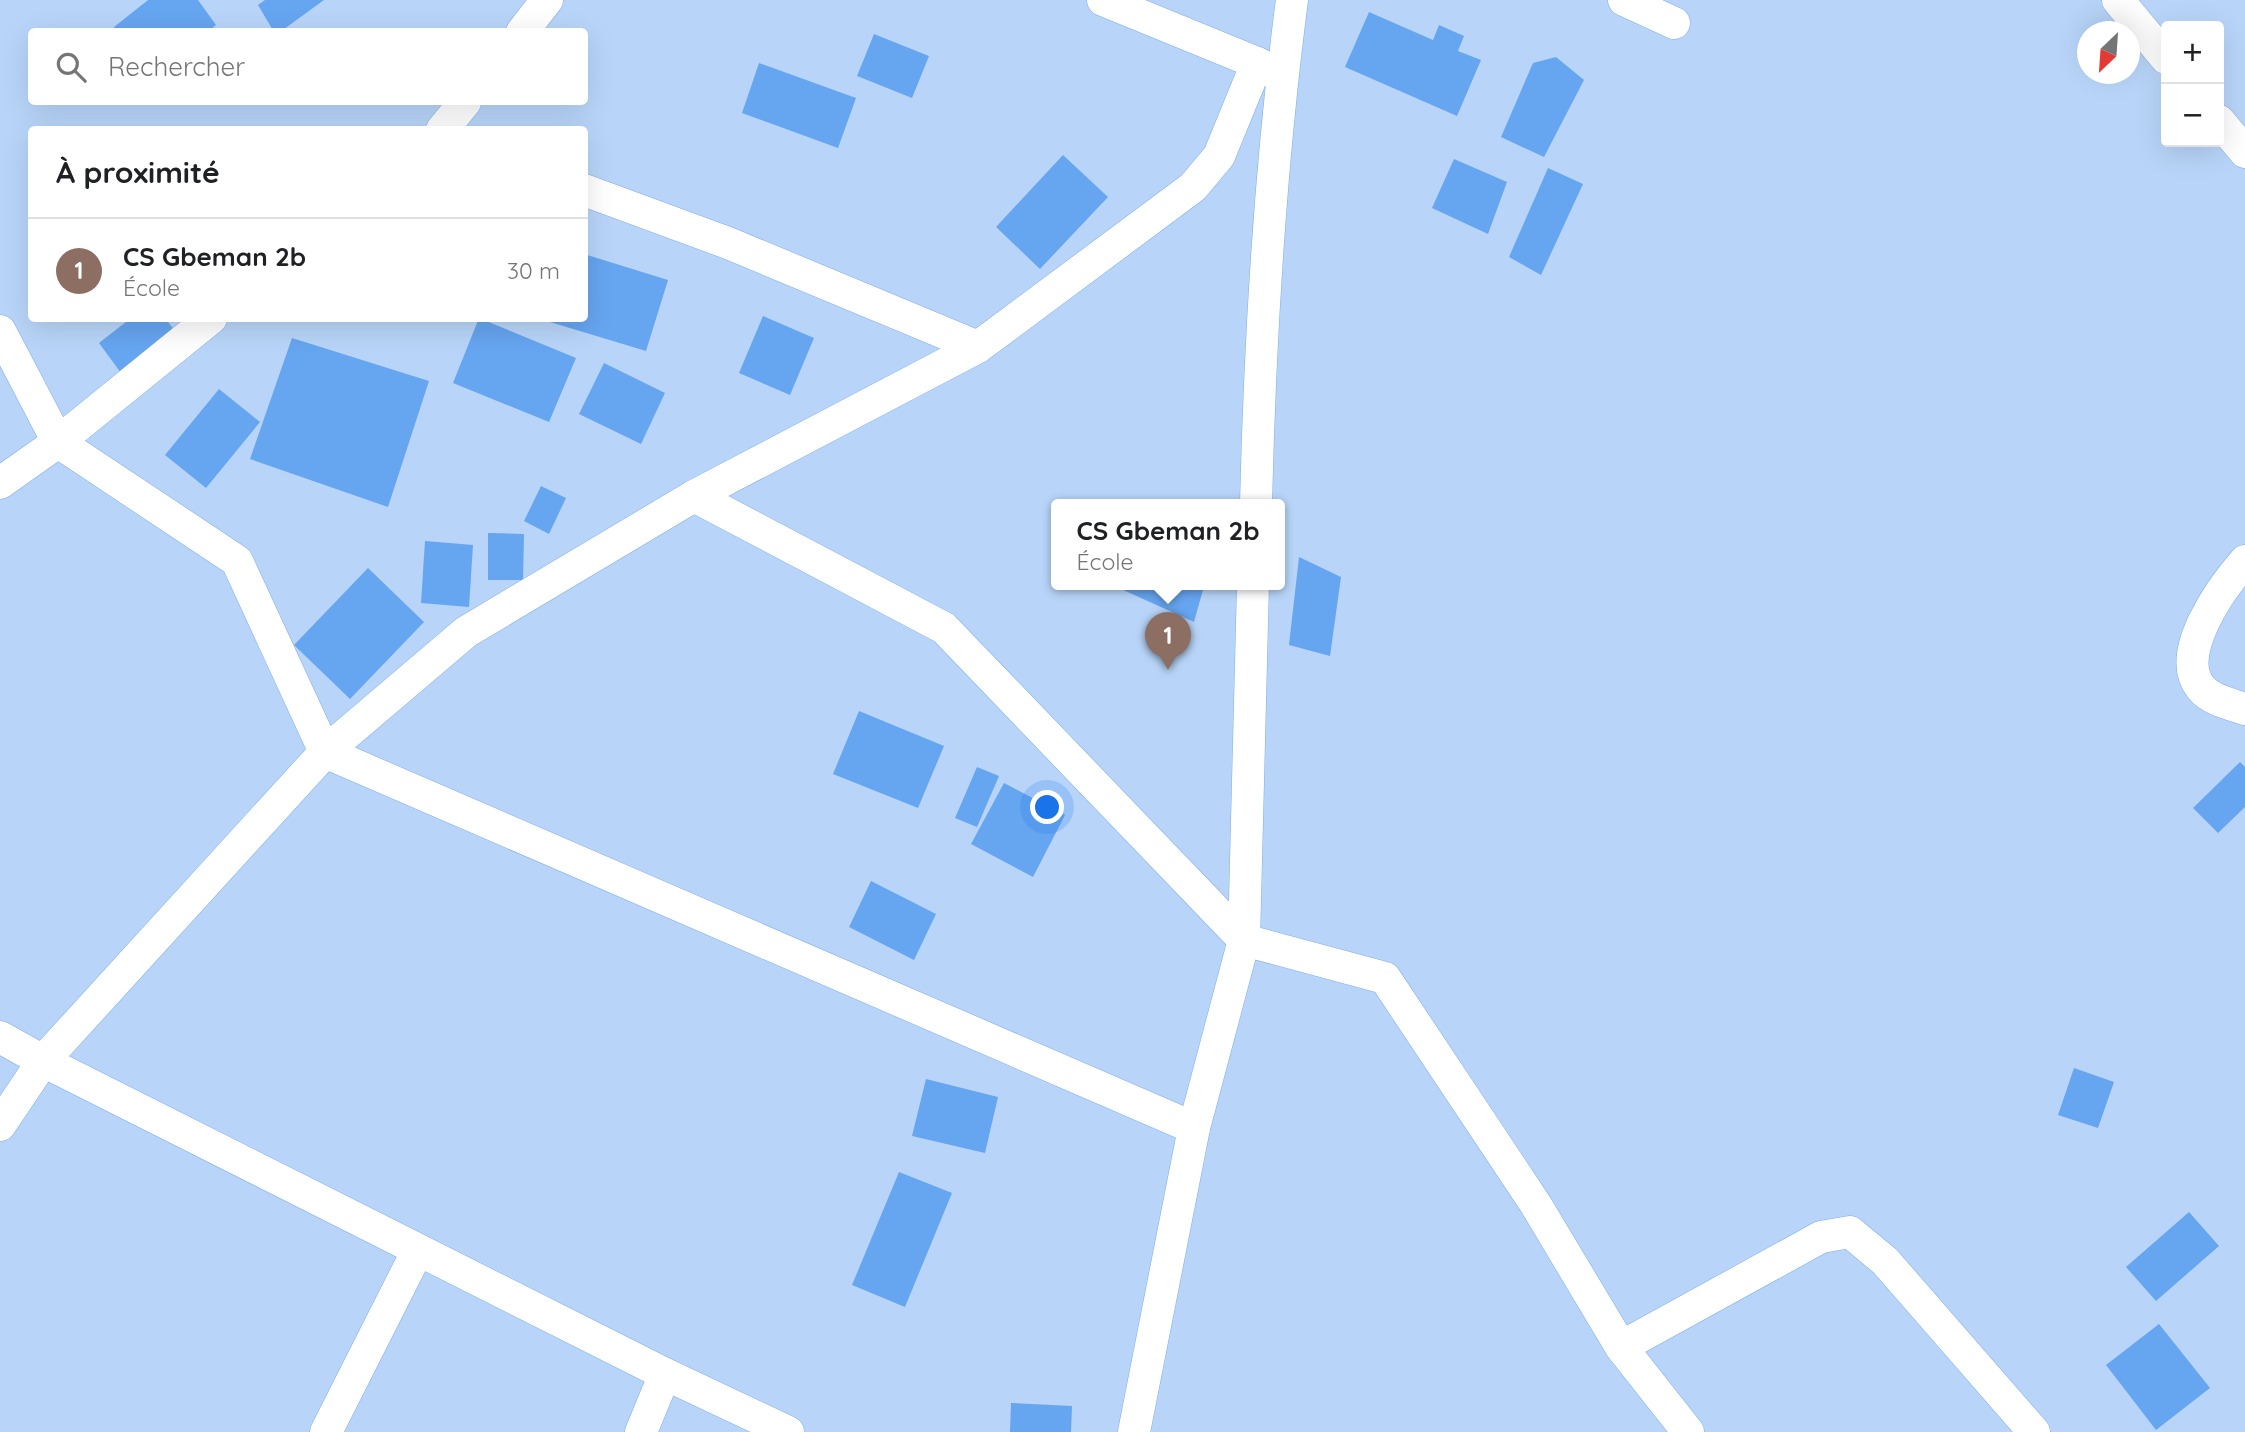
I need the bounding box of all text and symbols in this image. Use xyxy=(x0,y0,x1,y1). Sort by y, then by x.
north arrow xyxy=(2077,21,2140,84)
map controls xyxy=(2161,21,2224,147)
button: + xyxy=(2161,21,2224,84)
search box xyxy=(28,28,588,105)
icon: search xyxy=(52,48,90,86)
text: Rechercher xyxy=(108,50,245,83)
button: − xyxy=(2161,84,2224,147)
text: À proximité xyxy=(56,153,220,191)
text: CS Gbeman 2b xyxy=(123,240,306,273)
text: 1 xyxy=(75,256,83,285)
text: 30 m xyxy=(507,256,560,285)
text: École xyxy=(123,273,180,302)
popup xyxy=(1051,499,1285,590)
text: CS Gbeman 2b xyxy=(1076,514,1260,547)
text: École xyxy=(1076,547,1133,576)
pin: 1 xyxy=(1145,612,1191,670)
your location xyxy=(1030,790,1064,824)

